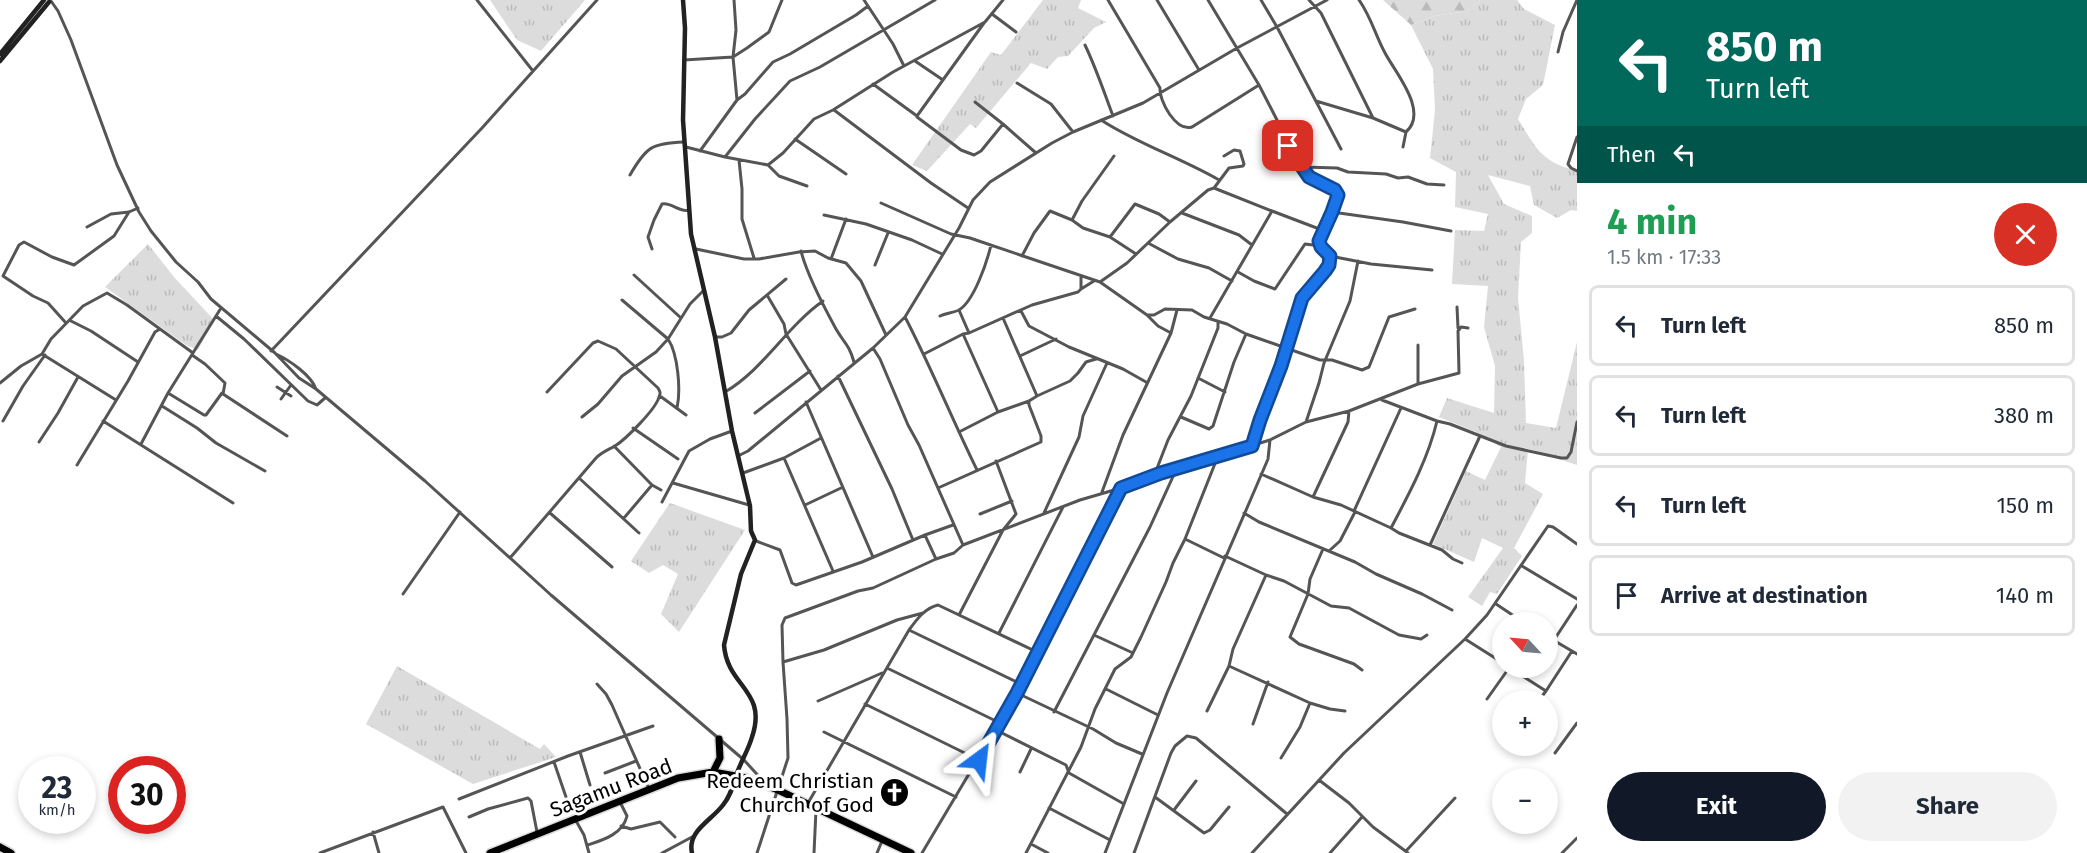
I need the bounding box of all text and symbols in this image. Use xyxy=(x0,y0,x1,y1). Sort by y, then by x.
text: 850 m xyxy=(1706,22,1823,72)
icon: left xyxy=(1607,24,1685,102)
text: Turn left xyxy=(1706,73,1809,105)
pin xyxy=(1262,120,1313,171)
icon: arrive xyxy=(1271,129,1304,162)
icon: left xyxy=(1668,138,1701,171)
text: Then xyxy=(1607,141,1656,168)
text: 4 min xyxy=(1607,200,1697,244)
button: close xyxy=(1994,203,2057,266)
text: 1.5 km · 17:33 xyxy=(1607,245,1721,269)
icon: left xyxy=(1610,309,1643,342)
text: Turn left xyxy=(1661,312,1746,339)
text: 850 m xyxy=(1994,312,2054,339)
icon: left xyxy=(1610,399,1643,432)
text: Turn left xyxy=(1661,402,1746,429)
text: 380 m xyxy=(1994,402,2054,429)
icon: left xyxy=(1610,489,1643,522)
text: Turn left xyxy=(1661,492,1746,519)
text: 150 m xyxy=(1996,492,2054,519)
icon: arrive xyxy=(1610,579,1643,612)
text: Arrive at destination xyxy=(1661,582,1868,609)
text: 140 m xyxy=(1996,582,2054,609)
north arrow xyxy=(1492,612,1558,678)
map controls xyxy=(1492,612,1558,834)
button: + xyxy=(1492,690,1558,756)
position arrow xyxy=(947,728,1011,792)
street label: Sagamu Road xyxy=(546,753,676,823)
speed limit sign: 30 xyxy=(108,756,186,834)
place label: Redeem Christian Church of God xyxy=(706,768,874,818)
button: − xyxy=(1492,768,1558,834)
text: 23 xyxy=(42,770,72,806)
button: Exit xyxy=(1607,772,1826,841)
button: Share xyxy=(1838,772,2057,841)
church icon: Redeem Christian Church of God xyxy=(879,777,911,809)
text: km/h xyxy=(38,801,76,819)

